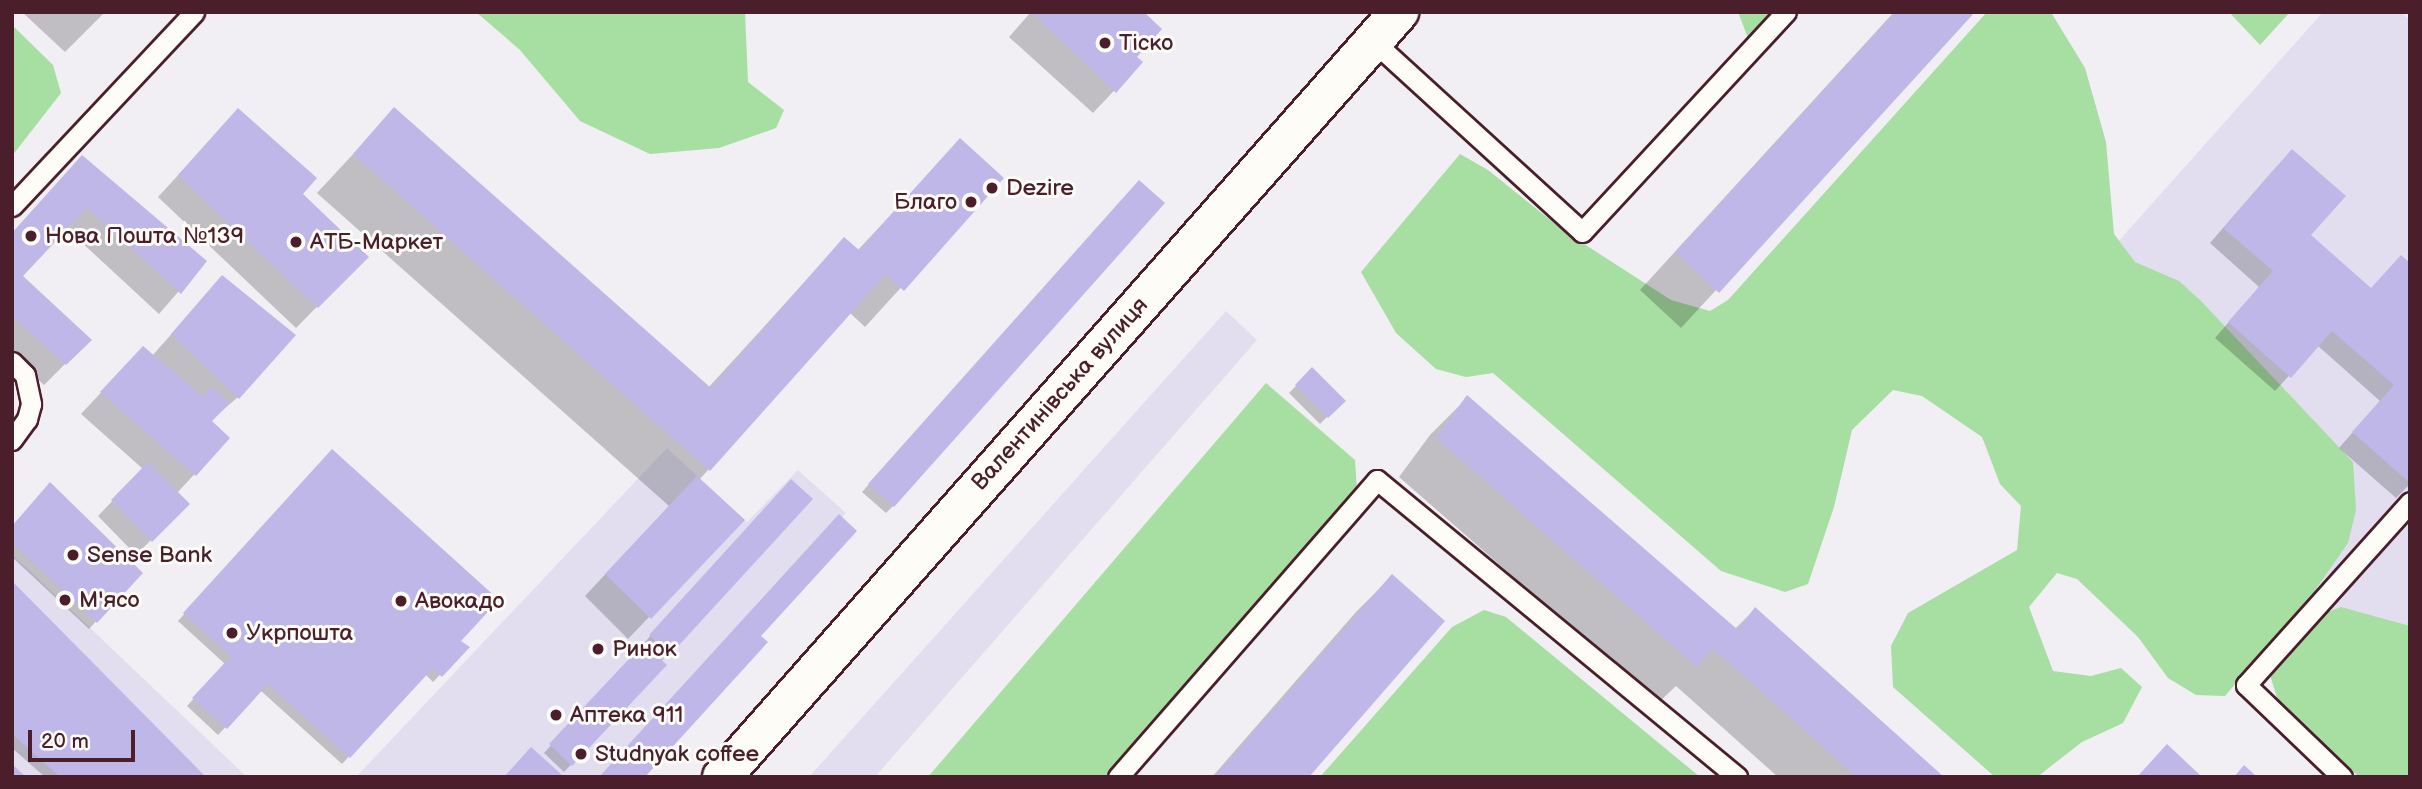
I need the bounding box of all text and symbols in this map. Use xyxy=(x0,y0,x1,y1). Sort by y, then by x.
place label: Тіско xyxy=(1119,29,1173,57)
marker: Тіско xyxy=(1097,35,1113,51)
place label: Dezire xyxy=(1006,174,1074,202)
marker: Dezire xyxy=(984,180,1000,196)
place label: Благо xyxy=(894,188,957,216)
marker: Благо xyxy=(963,194,979,210)
place label: Нова Пошта №139 xyxy=(45,222,244,250)
marker: Нова Пошта №139 xyxy=(23,228,39,244)
place label: АТБ-Маркет xyxy=(310,228,443,256)
marker: АТБ-Маркет xyxy=(288,234,304,250)
street label: Валентинівська вулиця xyxy=(966,292,1154,496)
place label: Sense Bank xyxy=(87,541,212,569)
marker: Sense Bank xyxy=(65,547,81,563)
place label: М'ясо xyxy=(79,586,139,614)
place label: Авокадо xyxy=(415,587,504,615)
marker: М'ясо xyxy=(57,592,73,608)
marker: Авокадо xyxy=(393,593,409,609)
place label: Укрпошта xyxy=(246,619,353,647)
marker: Укрпошта xyxy=(224,625,240,641)
place label: Ринок xyxy=(612,635,677,663)
marker: Ринок xyxy=(590,641,606,657)
place label: Аптека 911 xyxy=(570,701,684,729)
marker: Аптека 911 xyxy=(548,707,564,723)
scale bar xyxy=(32,716,138,760)
text: 20 m xyxy=(41,729,89,754)
place label: Studnyak coffee xyxy=(595,740,759,768)
marker: Studnyak coffee xyxy=(573,746,589,762)

